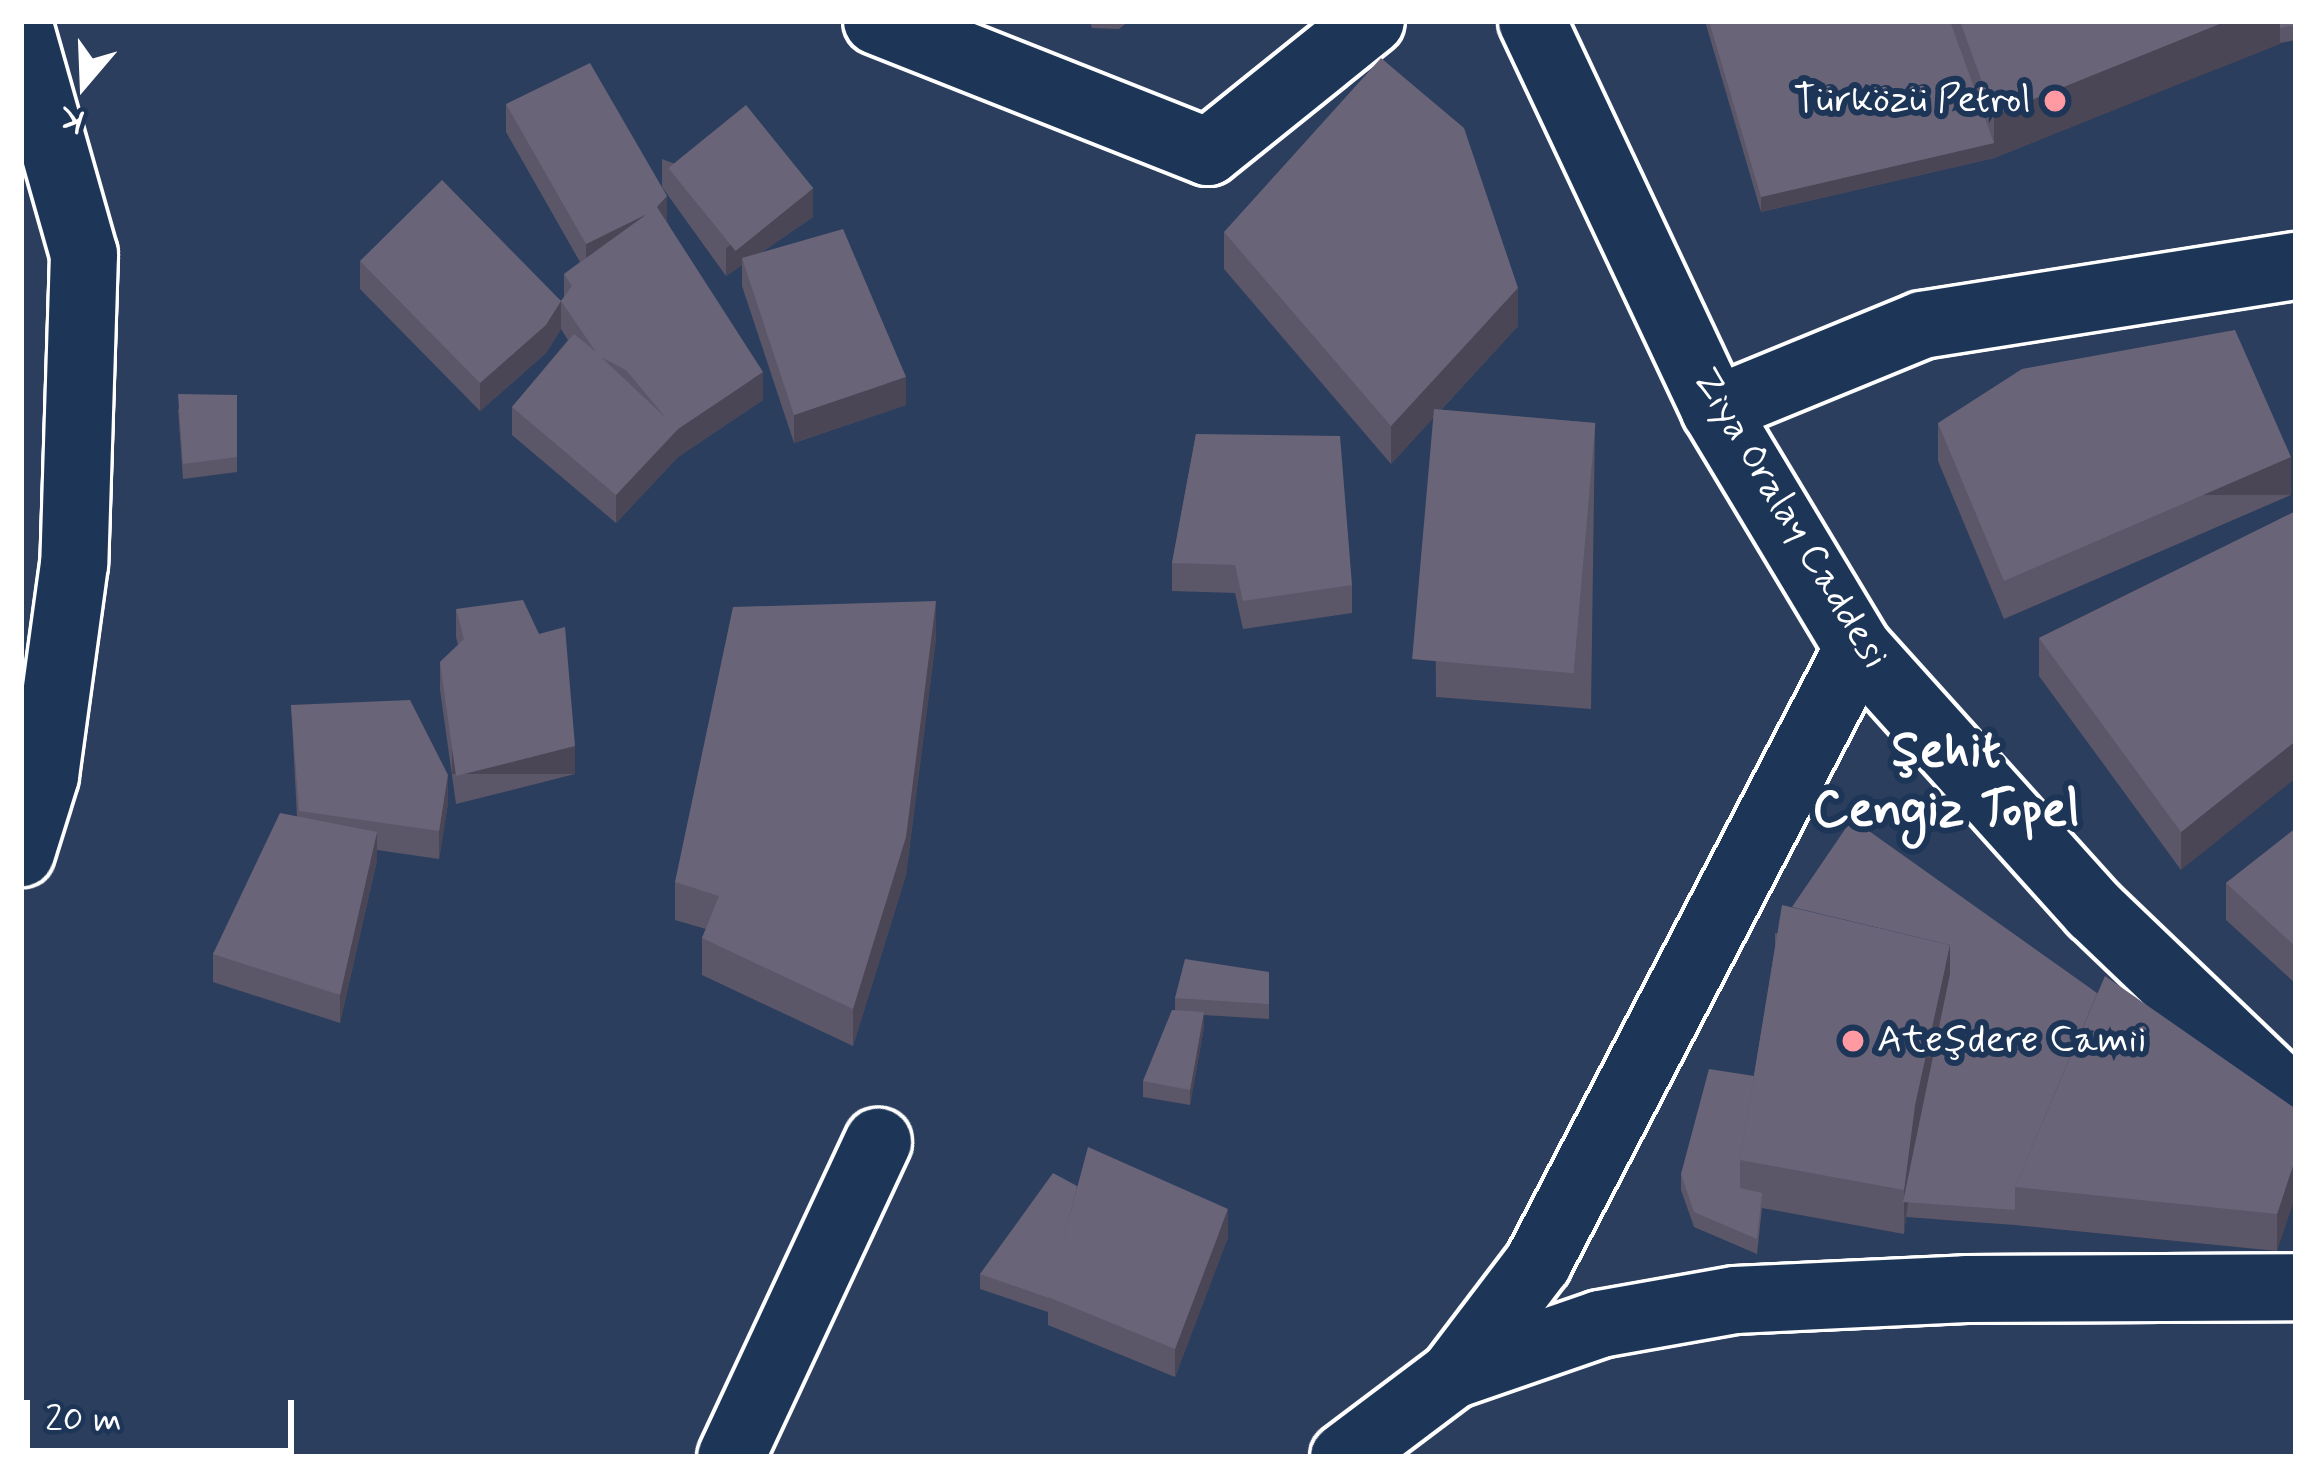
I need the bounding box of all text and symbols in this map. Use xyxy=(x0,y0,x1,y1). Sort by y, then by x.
north arrow xyxy=(24,24,144,144)
place label: Türközü Petrol xyxy=(1793,78,2031,124)
marker: Türközü Petrol xyxy=(2042,88,2068,114)
text: K xyxy=(54,93,90,143)
street label: Ziya Oralay Caddesi xyxy=(1681,360,1897,678)
district label: Şehit Cengiz Topel xyxy=(1812,722,2080,842)
place label: Ateşdere Camii xyxy=(1877,1018,2153,1064)
marker: Ateşdere Camii xyxy=(1840,1028,1866,1054)
scale bar xyxy=(30,1376,300,1450)
text: 20 m xyxy=(45,1397,122,1444)

